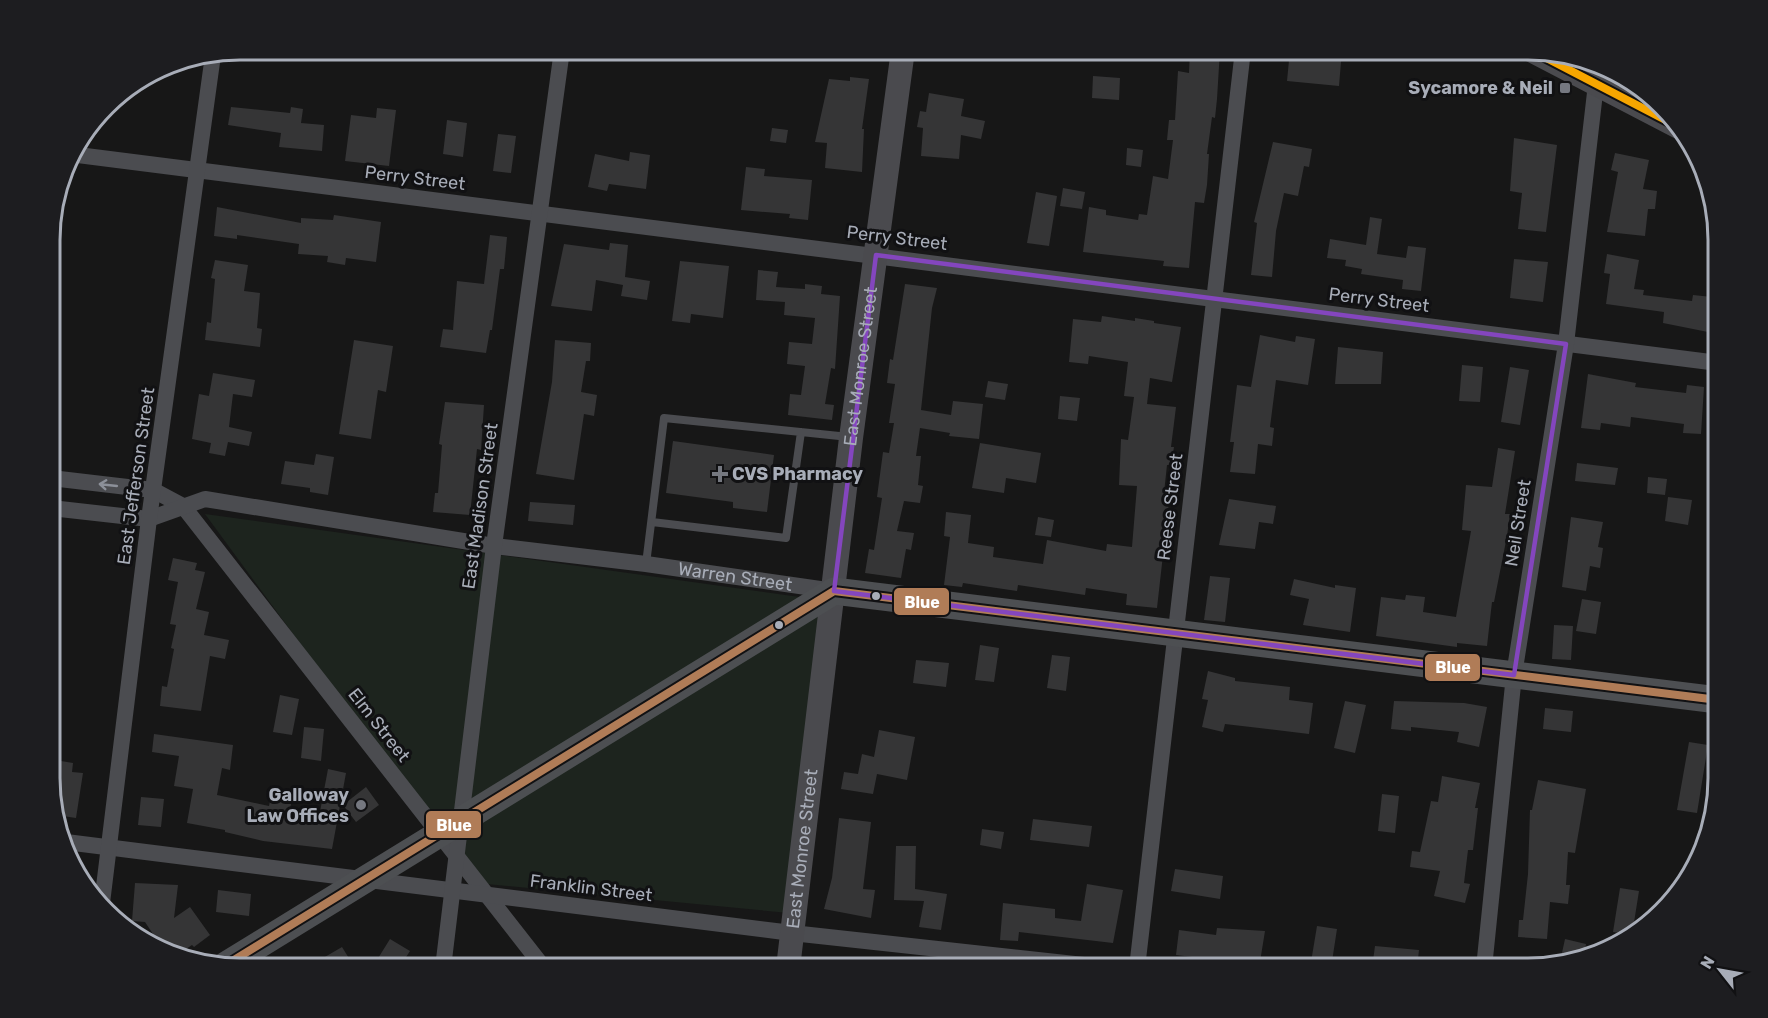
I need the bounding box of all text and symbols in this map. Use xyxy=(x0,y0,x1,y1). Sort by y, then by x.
place label: Sycamore & Neil xyxy=(1408,77,1553,99)
marker: Sycamore & Neil xyxy=(1558,81,1572,95)
street label: Perry Street xyxy=(363,161,467,195)
street label: Perry Street xyxy=(845,221,949,255)
street label: Perry Street xyxy=(1327,283,1431,317)
street label: East Monroe Street xyxy=(839,285,882,447)
street label: East Jefferson Street xyxy=(113,386,159,566)
street label: East Madison Street xyxy=(457,421,503,591)
street label: Reese Street xyxy=(1153,452,1187,562)
place label: CVS Pharmacy xyxy=(732,463,863,485)
marker: CVS Pharmacy xyxy=(713,467,727,481)
street label: Neil Street xyxy=(1500,478,1536,568)
one-way arrow xyxy=(99,479,118,490)
street label: Warren Street xyxy=(677,558,794,596)
line badge: Blue xyxy=(893,587,950,616)
unlabelled marker xyxy=(870,590,882,602)
text: Blue xyxy=(904,593,940,612)
unlabelled marker xyxy=(773,619,785,631)
line badge: Blue xyxy=(1424,653,1481,682)
text: Blue xyxy=(1435,658,1471,677)
street label: Elm Street xyxy=(343,684,415,766)
street label: East Monroe Street xyxy=(782,768,823,930)
place label: Galloway Law Offices xyxy=(246,784,349,827)
marker: Galloway Law Offices xyxy=(354,798,368,812)
line badge: Blue xyxy=(425,810,482,839)
text: Blue xyxy=(436,816,472,835)
street label: Franklin Street xyxy=(529,870,653,906)
north arrow xyxy=(1690,940,1750,1000)
text: N xyxy=(1696,953,1719,972)

